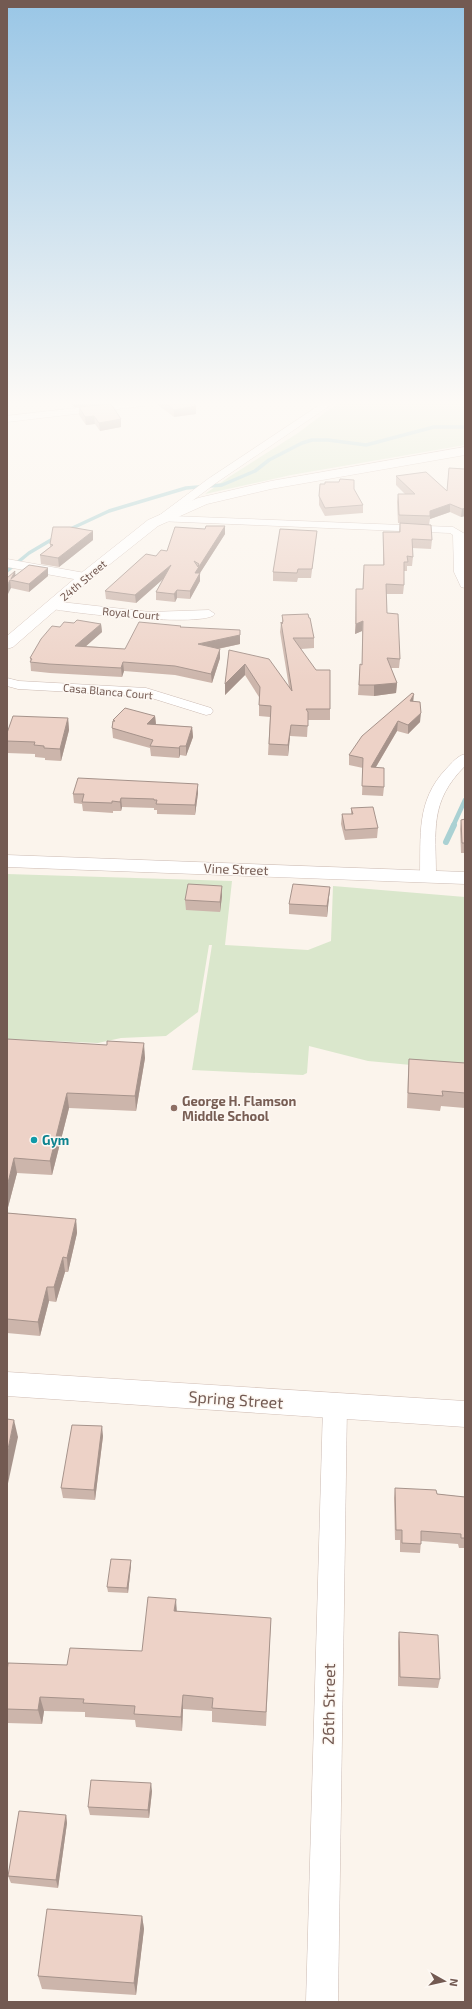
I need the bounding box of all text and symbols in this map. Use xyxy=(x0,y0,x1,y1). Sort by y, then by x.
street label: 24th Street xyxy=(57,557,109,603)
street label: Royal Court xyxy=(102,604,160,622)
street label: Casa Blanca Court xyxy=(63,681,153,701)
street label: Vine Street xyxy=(203,860,269,878)
place label: George H. Flamson Middle School xyxy=(182,1093,296,1124)
marker: George H. Flamson Middle School xyxy=(169,1103,179,1113)
place label: Gym xyxy=(42,1132,69,1148)
marker: Gym xyxy=(29,1135,39,1145)
street label: Spring Street xyxy=(188,1386,284,1412)
street label: 26th Street xyxy=(318,1663,338,1745)
north arrow xyxy=(424,1961,464,2001)
text: N xyxy=(447,1978,461,1987)

